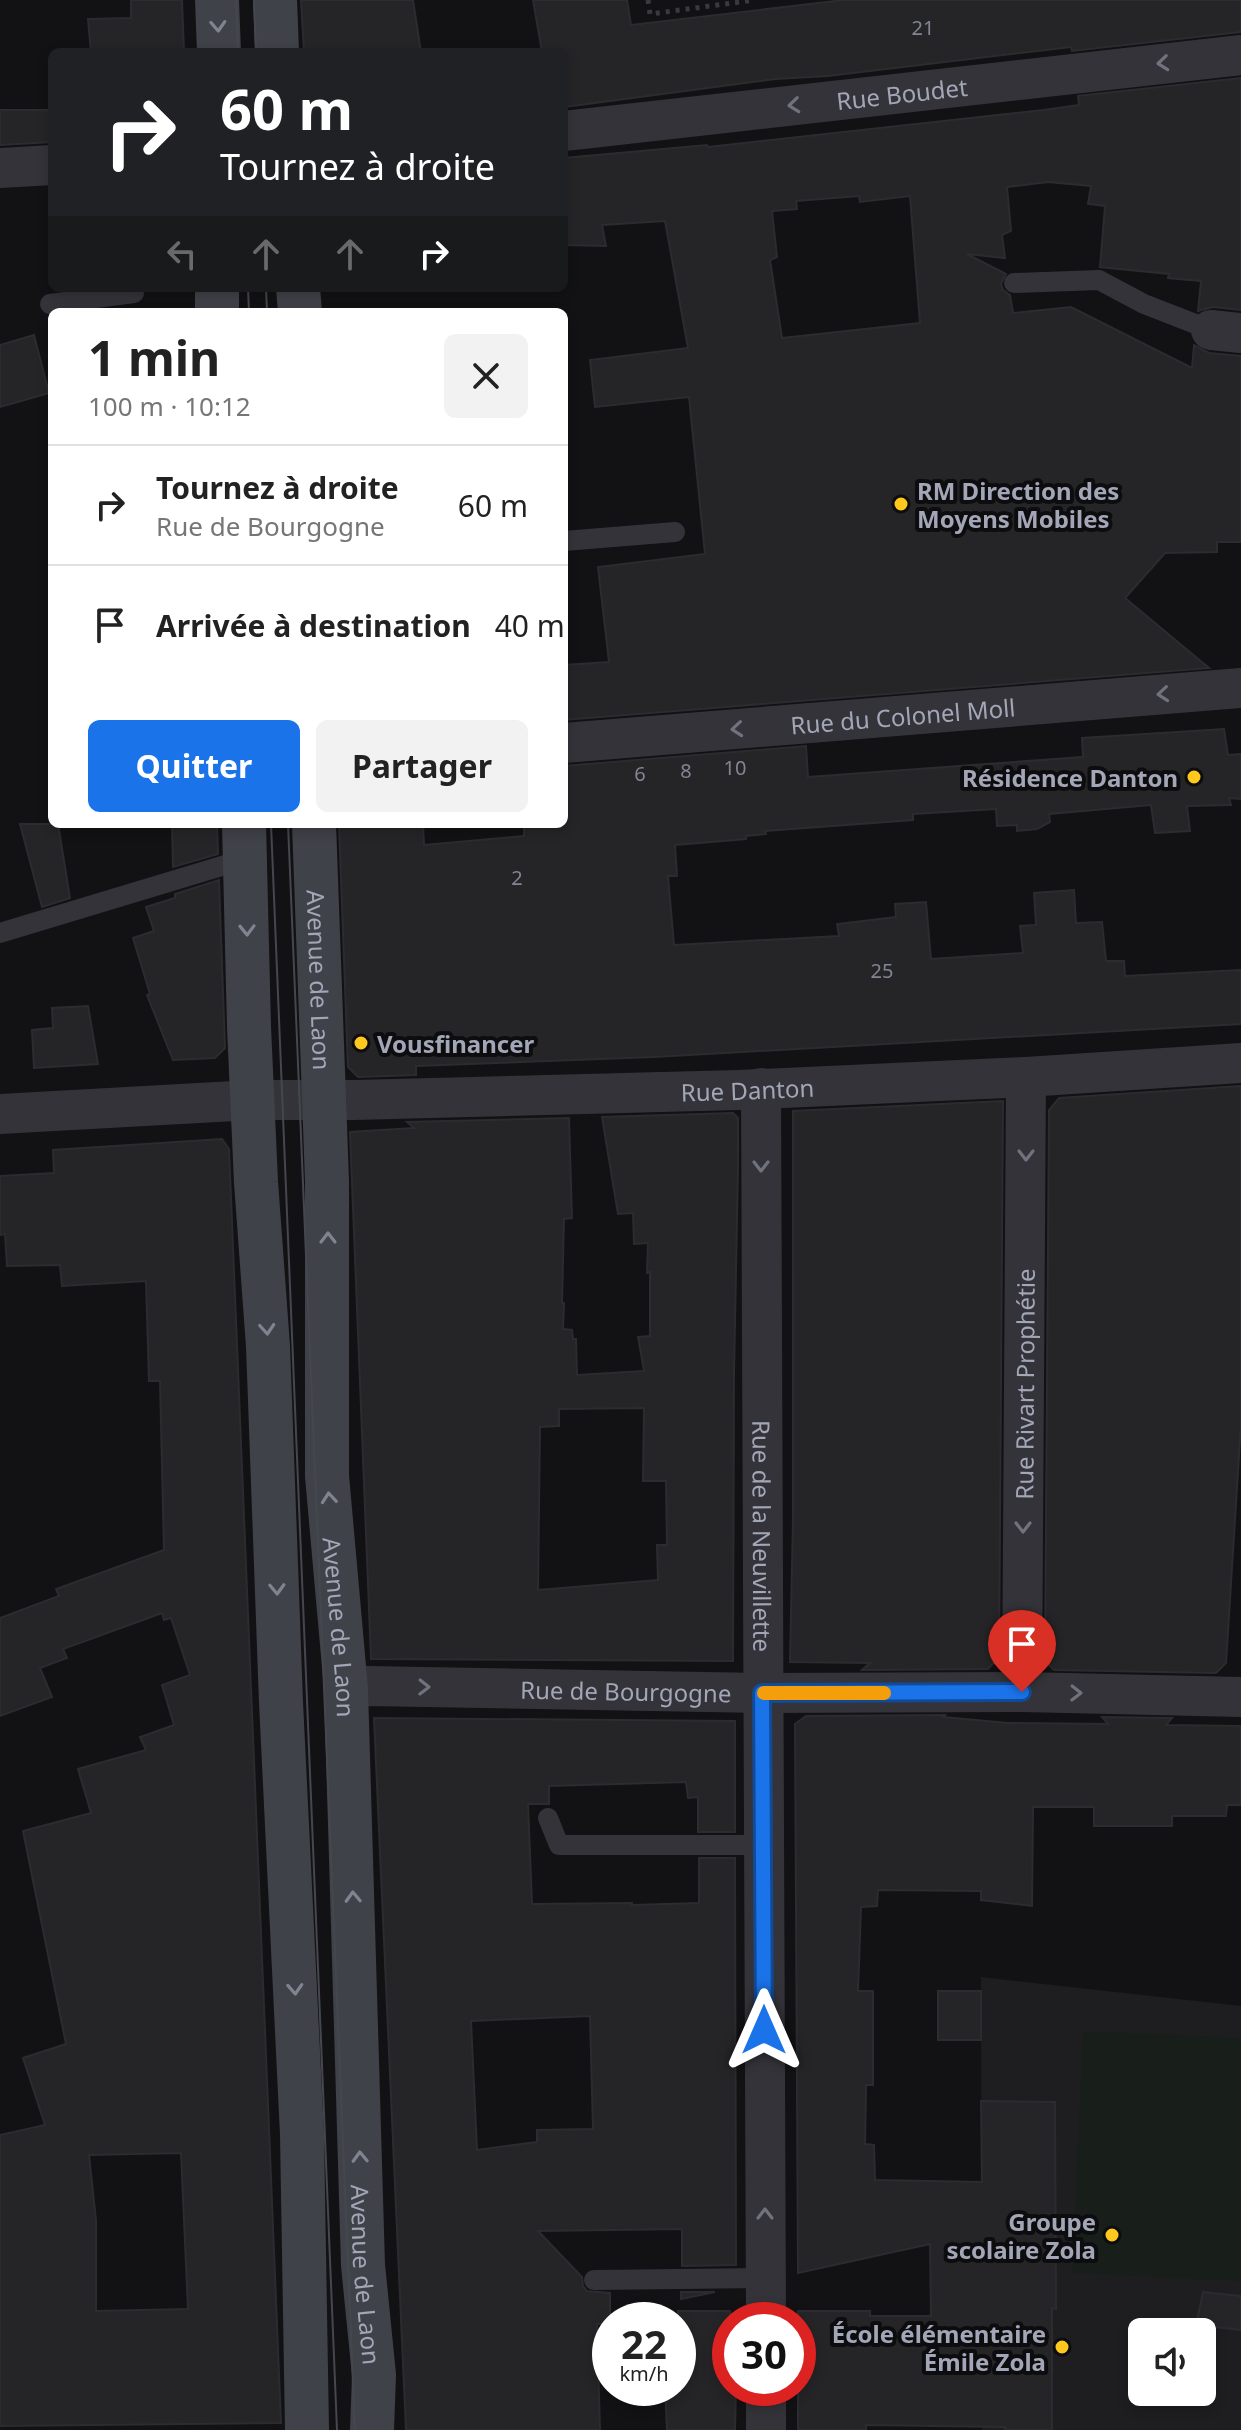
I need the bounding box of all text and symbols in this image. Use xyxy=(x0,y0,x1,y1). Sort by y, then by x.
house number: 21 xyxy=(912,14,934,41)
one-way arrow xyxy=(209,20,226,33)
one-way arrow xyxy=(1157,55,1170,72)
street label: Rue Boudet xyxy=(835,69,969,117)
text: 60 m xyxy=(220,70,353,146)
icon: right xyxy=(88,80,192,184)
one-way arrow xyxy=(787,97,800,114)
text: Tournez à droite xyxy=(220,142,495,191)
icon: left xyxy=(160,232,204,276)
icon: ahead xyxy=(244,232,288,276)
icon: ahead xyxy=(328,232,372,276)
icon: right xyxy=(412,232,456,276)
text: 1 min xyxy=(88,325,220,390)
button: close xyxy=(444,334,528,418)
text: 100 m · 10:12 xyxy=(88,388,251,424)
text: Tournez à droite xyxy=(156,467,399,508)
place label: RM Direction des Moyens Mobiles xyxy=(917,474,1119,535)
icon: right xyxy=(88,483,132,527)
text: 60 m xyxy=(458,485,528,526)
marker: RM Direction des Moyens Mobiles xyxy=(892,495,910,513)
text: Rue de Bourgogne xyxy=(156,508,385,544)
icon: arrive xyxy=(88,603,132,647)
text: Arrivée à destination xyxy=(156,605,471,646)
text: 40 m xyxy=(495,605,565,646)
one-way arrow xyxy=(1156,685,1169,702)
street label: Rue du Colonel Moll xyxy=(789,690,1017,741)
button: Quitter xyxy=(88,720,300,812)
button: Partager xyxy=(316,720,528,812)
one-way arrow xyxy=(730,720,743,737)
house number: 10 xyxy=(724,754,746,781)
house number: 8 xyxy=(680,757,692,784)
house number: 6 xyxy=(634,760,646,787)
place label: Résidence Danton xyxy=(962,761,1178,794)
marker: Résidence Danton xyxy=(1185,768,1203,786)
house number: 2 xyxy=(511,864,523,891)
street label: Avenue de Laon xyxy=(300,889,339,1071)
one-way arrow xyxy=(238,924,256,937)
house number: 25 xyxy=(871,957,893,984)
place label: Vousfinancer xyxy=(377,1027,534,1060)
marker: Vousfinancer xyxy=(352,1034,370,1052)
street label: Rue Danton xyxy=(680,1070,815,1108)
one-way arrow xyxy=(1017,1149,1035,1162)
one-way arrow xyxy=(752,1160,770,1173)
one-way arrow xyxy=(319,1231,337,1244)
street label: Rue Rivart Prophétie xyxy=(1007,1268,1041,1500)
one-way arrow xyxy=(258,1323,275,1336)
street label: Rue de la Neuvillette xyxy=(746,1420,780,1652)
one-way arrow xyxy=(321,1491,338,1504)
one-way arrow xyxy=(1014,1521,1032,1534)
street label: Avenue de Laon xyxy=(316,1536,363,1718)
one-way arrow xyxy=(269,1583,286,1596)
pin xyxy=(988,1610,1056,1692)
icon: arrive xyxy=(1000,1622,1044,1666)
street label: Rue de Bourgogne xyxy=(520,1672,732,1709)
one-way arrow xyxy=(418,1678,431,1695)
one-way arrow xyxy=(1070,1685,1083,1702)
one-way arrow xyxy=(344,1890,361,1903)
one-way arrow xyxy=(286,1983,303,1996)
position arrow xyxy=(722,1988,806,2072)
one-way arrow xyxy=(352,2150,369,2163)
street label: Avenue de Laon xyxy=(344,2184,389,2366)
place label: Groupe scolaire Zola xyxy=(947,2205,1096,2266)
one-way arrow xyxy=(756,2207,774,2220)
marker: Groupe scolaire Zola xyxy=(1103,2226,1121,2244)
speed limit sign: 30 xyxy=(712,2302,816,2406)
text: 22 xyxy=(621,2316,667,2371)
place label: École élémentaire Émile Zola xyxy=(832,2317,1046,2378)
map controls xyxy=(1128,2318,1216,2406)
button: sound xyxy=(1128,2318,1216,2406)
marker: École élémentaire Émile Zola xyxy=(1053,2338,1071,2356)
text: km/h xyxy=(619,2360,669,2387)

